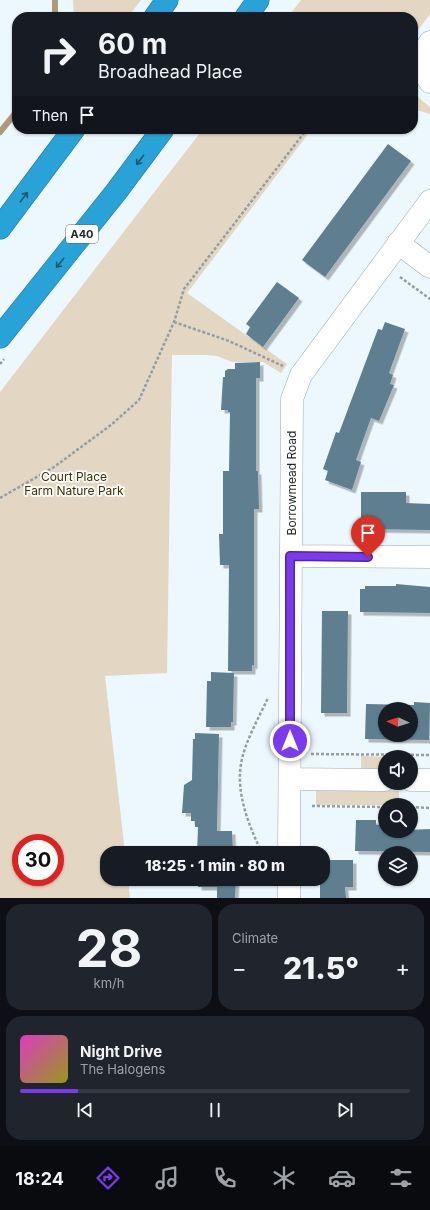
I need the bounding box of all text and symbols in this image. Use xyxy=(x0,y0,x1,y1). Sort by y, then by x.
text: 60 m xyxy=(98,27,167,61)
icon: right xyxy=(32,28,84,80)
text: Broadhead Place xyxy=(98,61,243,82)
icon: arrive xyxy=(76,104,98,126)
text: Then xyxy=(32,106,68,125)
one-way arrow xyxy=(135,155,144,166)
one-way arrow xyxy=(19,191,28,202)
road number: A40 xyxy=(66,225,98,243)
one-way arrow xyxy=(55,257,64,268)
street label: Borrowmead Road xyxy=(284,431,299,535)
park label: Court Place Farm Nature Park xyxy=(24,469,124,498)
pin xyxy=(351,516,385,557)
icon: arrive xyxy=(357,522,379,544)
north arrow xyxy=(378,702,418,742)
map controls xyxy=(378,702,418,886)
position arrow xyxy=(269,720,311,762)
button: sound xyxy=(378,750,418,790)
button: search xyxy=(378,798,418,838)
speed limit sign: 30 xyxy=(12,834,64,886)
button: layers xyxy=(378,846,418,886)
text: 18:25 · 1 min · 80 m xyxy=(145,856,285,875)
text: 28 xyxy=(76,917,142,980)
text: Climate xyxy=(232,930,278,946)
text: 21.5° xyxy=(283,950,359,986)
text: − xyxy=(232,955,247,981)
text: + xyxy=(395,955,410,981)
text: km/h xyxy=(94,975,124,991)
text: Night Drive xyxy=(80,1042,162,1061)
text: The Halogens xyxy=(80,1061,165,1077)
icon: previous xyxy=(74,1099,96,1121)
icon: pause xyxy=(204,1099,226,1121)
icon: next xyxy=(334,1099,356,1121)
icon: directions xyxy=(94,1164,122,1192)
icon: music xyxy=(153,1164,181,1192)
icon: phone xyxy=(211,1164,239,1192)
icon: climate xyxy=(270,1164,298,1192)
icon: car xyxy=(328,1164,356,1192)
icon: filters xyxy=(387,1164,415,1192)
text: 18:24 xyxy=(15,1168,64,1189)

